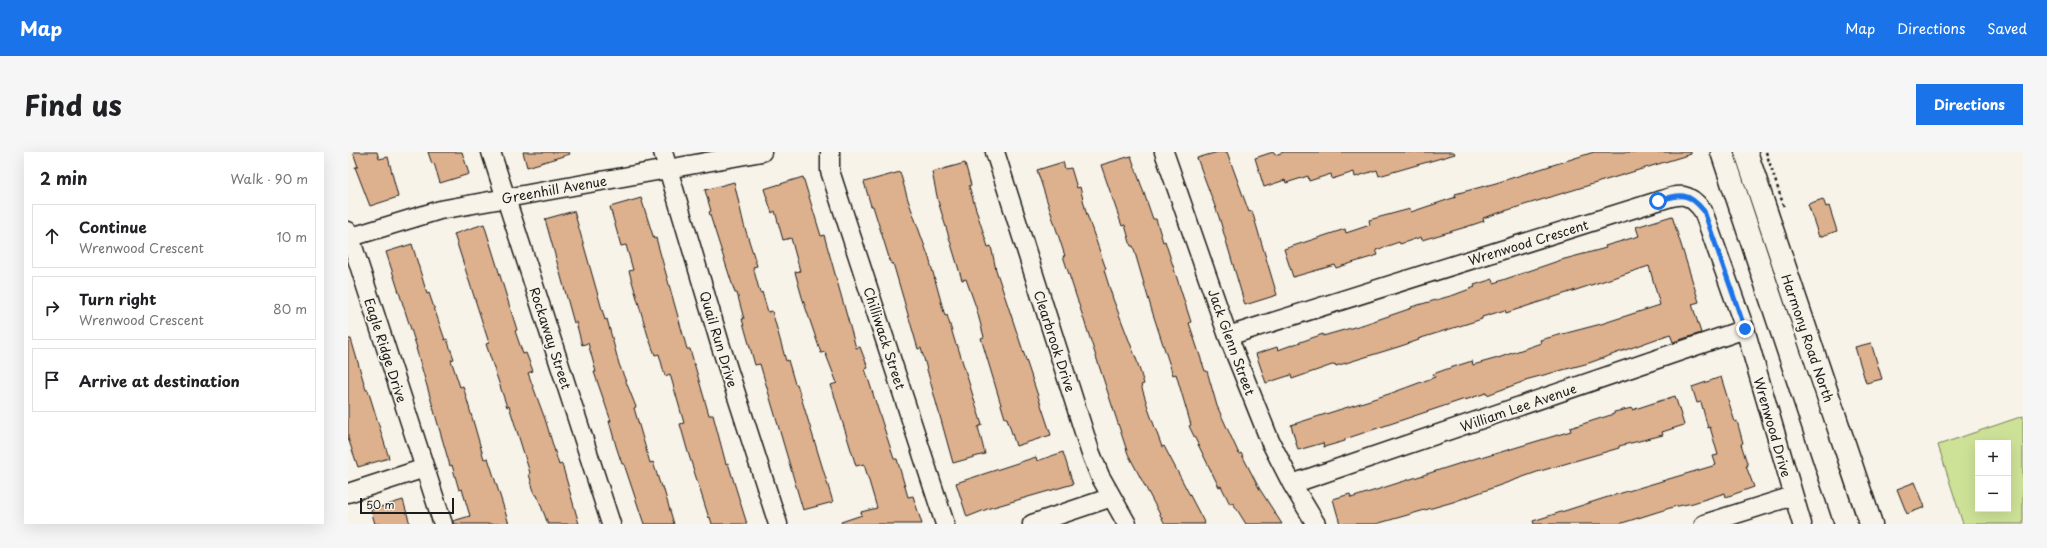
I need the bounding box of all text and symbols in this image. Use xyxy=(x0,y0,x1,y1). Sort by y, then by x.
text: Map xyxy=(20,14,62,42)
text: Map xyxy=(1845,18,1875,39)
text: Directions xyxy=(1897,18,1965,39)
text: Saved xyxy=(1987,18,2027,39)
text: Find us xyxy=(24,83,122,126)
button: Directions xyxy=(1916,84,2023,125)
text: 2 min xyxy=(40,165,87,191)
text: Walk · 90 m xyxy=(231,169,308,188)
street label: Greenhill Avenue xyxy=(500,170,608,208)
route start xyxy=(1649,192,1667,210)
text: Continue xyxy=(79,215,147,238)
street label: Wrenwood Crescent xyxy=(1466,215,1590,269)
icon: ahead xyxy=(41,225,63,247)
text: 10 m xyxy=(277,227,307,246)
text: Wrenwood Crescent xyxy=(79,238,204,257)
street label: Harmony Road North xyxy=(1777,271,1839,405)
street label: Chilliwack Street xyxy=(859,284,911,392)
street label: Rockaway Street xyxy=(526,285,576,391)
street label: Jack Glenn Street xyxy=(1204,286,1260,398)
text: Turn right xyxy=(79,287,156,310)
street label: Clearbrook Drive xyxy=(1030,288,1080,394)
street label: Quail Run Drive xyxy=(695,289,743,390)
street label: Eagle Ridge Drive xyxy=(360,295,412,405)
icon: right xyxy=(41,297,63,319)
text: 80 m xyxy=(273,299,307,318)
text: Wrenwood Crescent xyxy=(79,310,204,329)
route end xyxy=(1736,320,1754,338)
icon: arrive xyxy=(41,369,63,391)
text: Arrive at destination xyxy=(79,369,240,392)
street label: Wrenwood Drive xyxy=(1750,375,1796,479)
street label: William Lee Avenue xyxy=(1457,378,1579,436)
map controls xyxy=(1975,440,2011,512)
button: + xyxy=(1975,440,2011,476)
button: − xyxy=(1975,476,2011,512)
scale bar xyxy=(360,496,454,515)
text: 50 m xyxy=(366,496,395,513)

